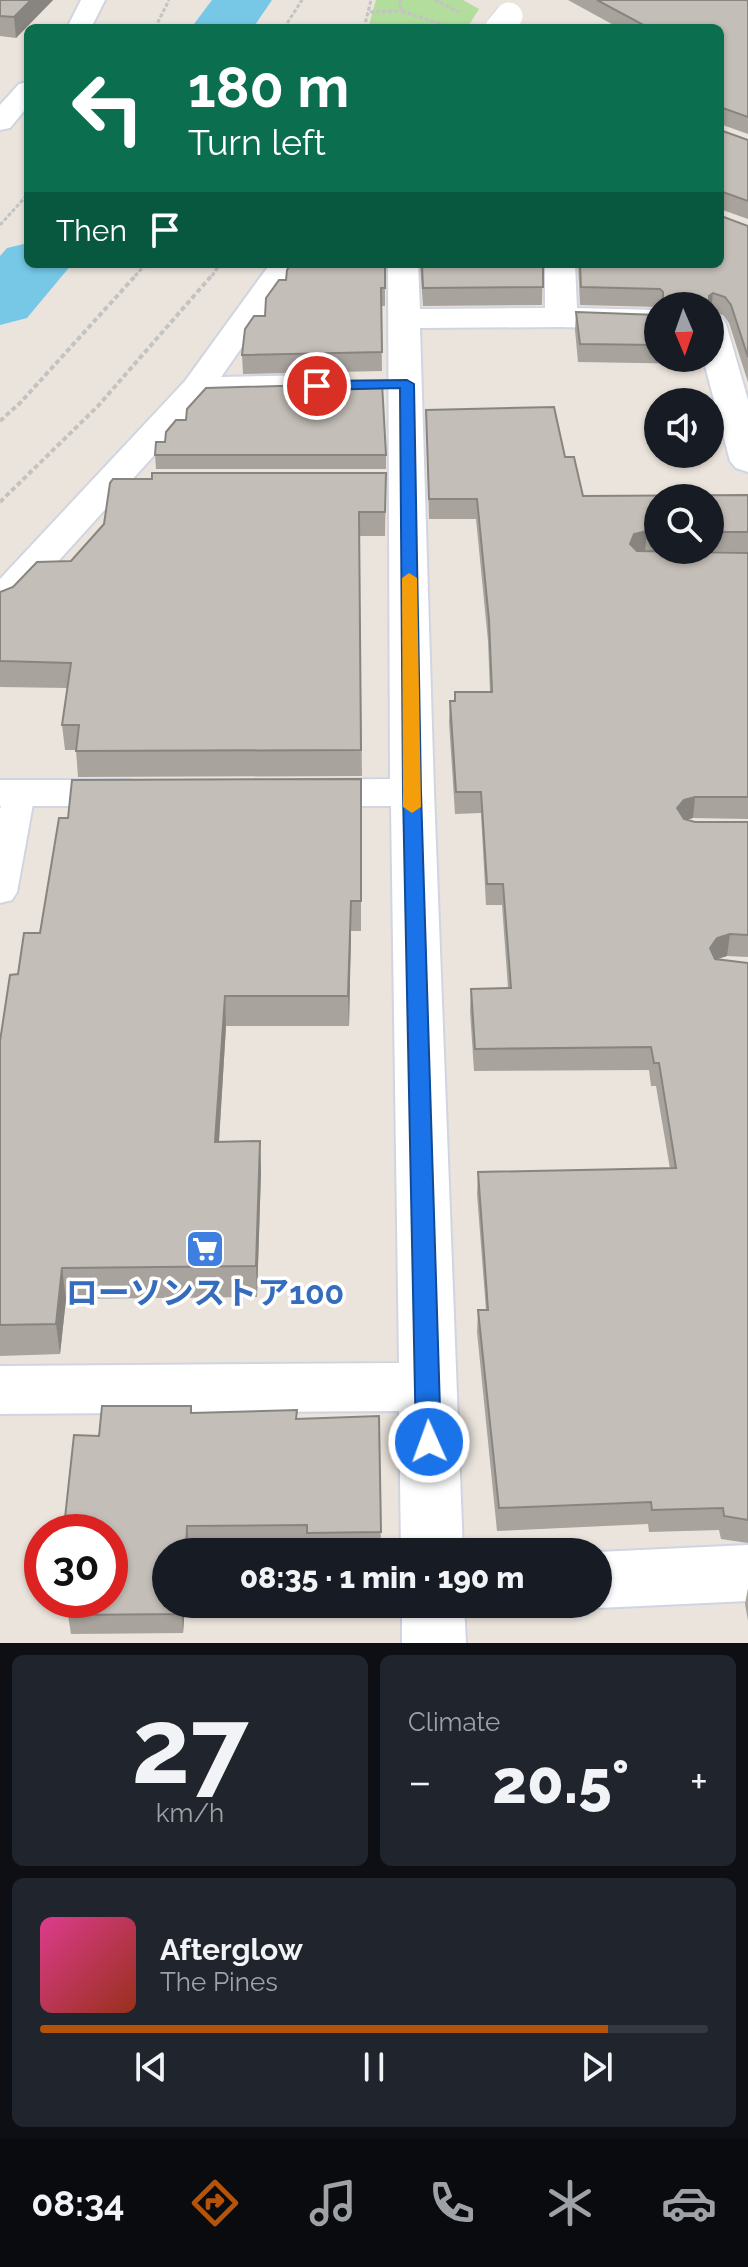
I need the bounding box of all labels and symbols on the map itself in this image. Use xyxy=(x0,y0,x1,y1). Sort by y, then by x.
north arrow xyxy=(644,292,724,372)
pin xyxy=(283,352,351,420)
supermarket icon: ローソンストア100 xyxy=(184,1228,226,1270)
place label: ローソンストア100 xyxy=(66,1274,344,1311)
position arrow xyxy=(387,1400,471,1484)
speed limit sign: 30 xyxy=(24,1514,128,1618)

